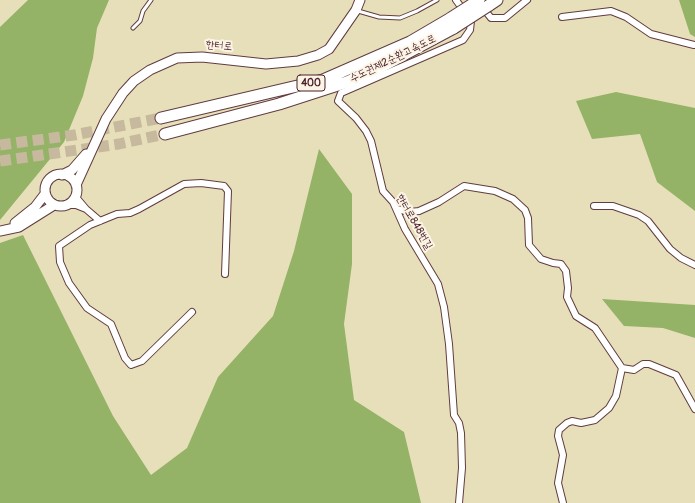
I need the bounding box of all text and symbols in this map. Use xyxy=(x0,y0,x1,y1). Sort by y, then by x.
street label: 수도권제2순환고속도로 xyxy=(348,32,438,86)
street label: 한터로 xyxy=(205,38,233,54)
road number: 400 xyxy=(297,75,325,91)
street label: 한터로848번길 xyxy=(393,192,435,252)

